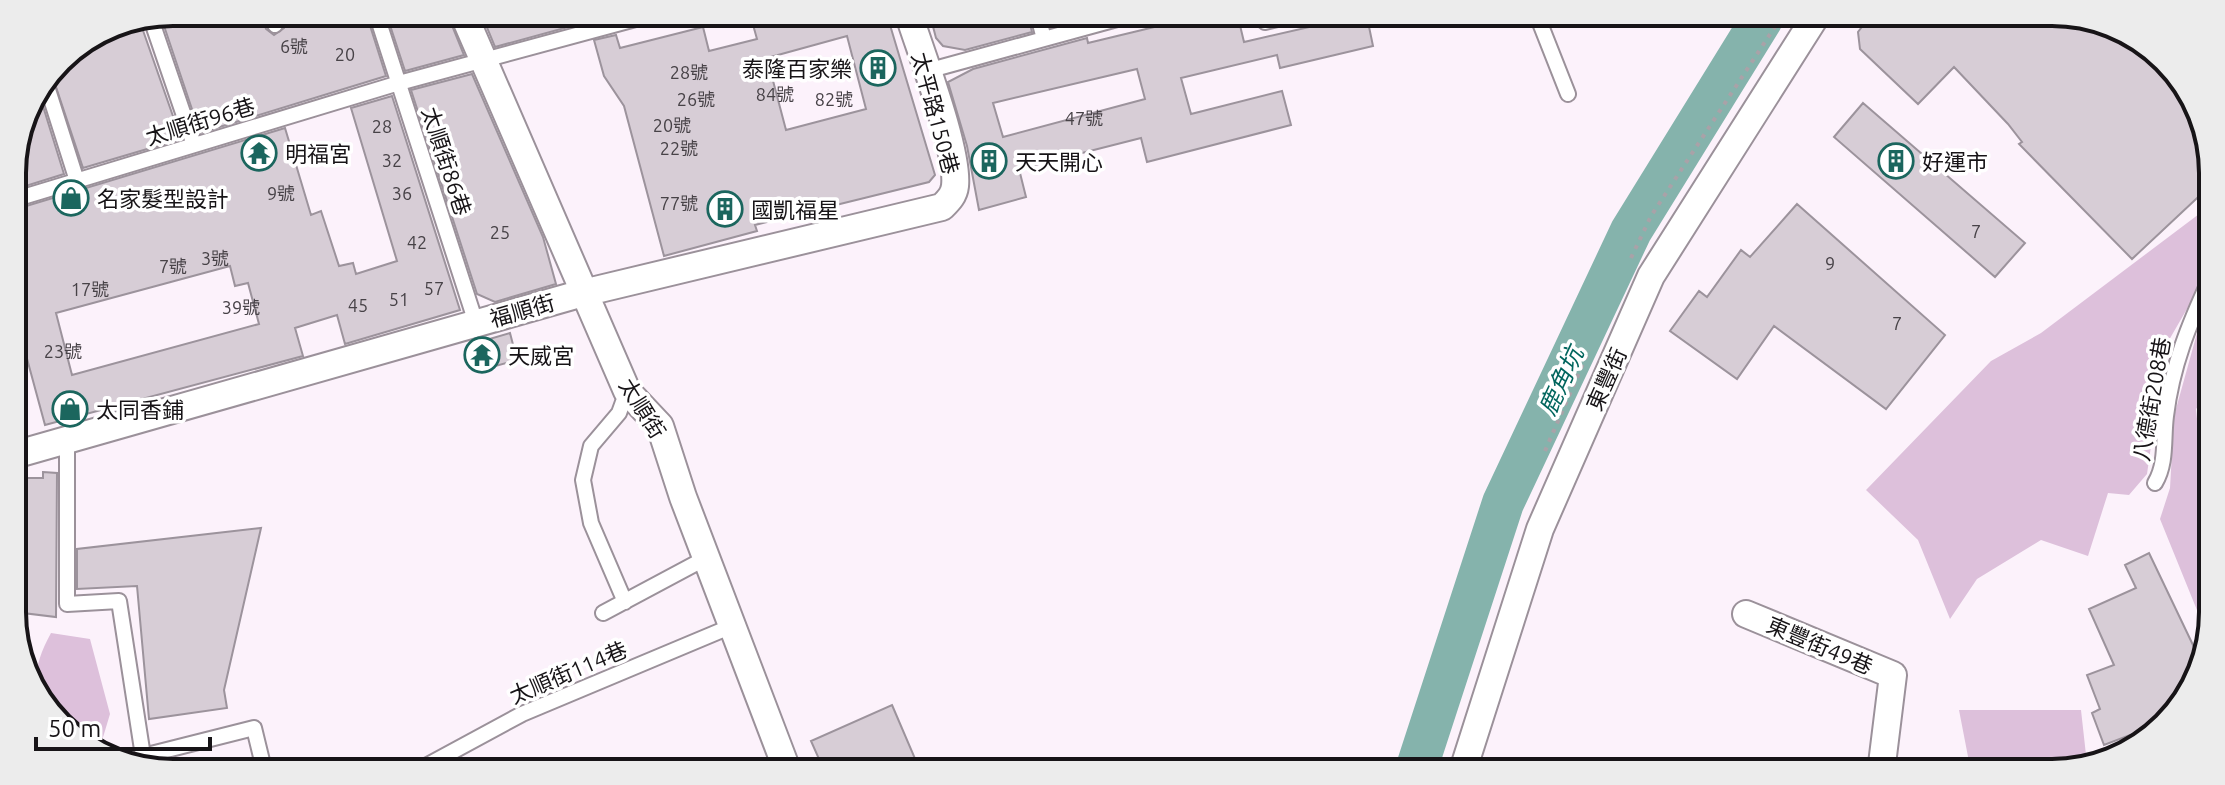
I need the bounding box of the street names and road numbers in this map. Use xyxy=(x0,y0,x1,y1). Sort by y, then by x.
street label: 太平路150巷 xyxy=(908,49,964,177)
street label: 太順街96巷 xyxy=(142,93,258,149)
street label: 太順街86巷 xyxy=(418,103,476,219)
street label: 福順街 xyxy=(487,289,557,331)
street label: 八德街208巷 xyxy=(2128,335,2174,463)
street label: 東豐街 xyxy=(1581,344,1631,414)
street label: 太順街 xyxy=(615,373,671,443)
street label: 東豐街49巷 xyxy=(1763,611,1877,679)
street label: 太順街114巷 xyxy=(505,636,631,708)

